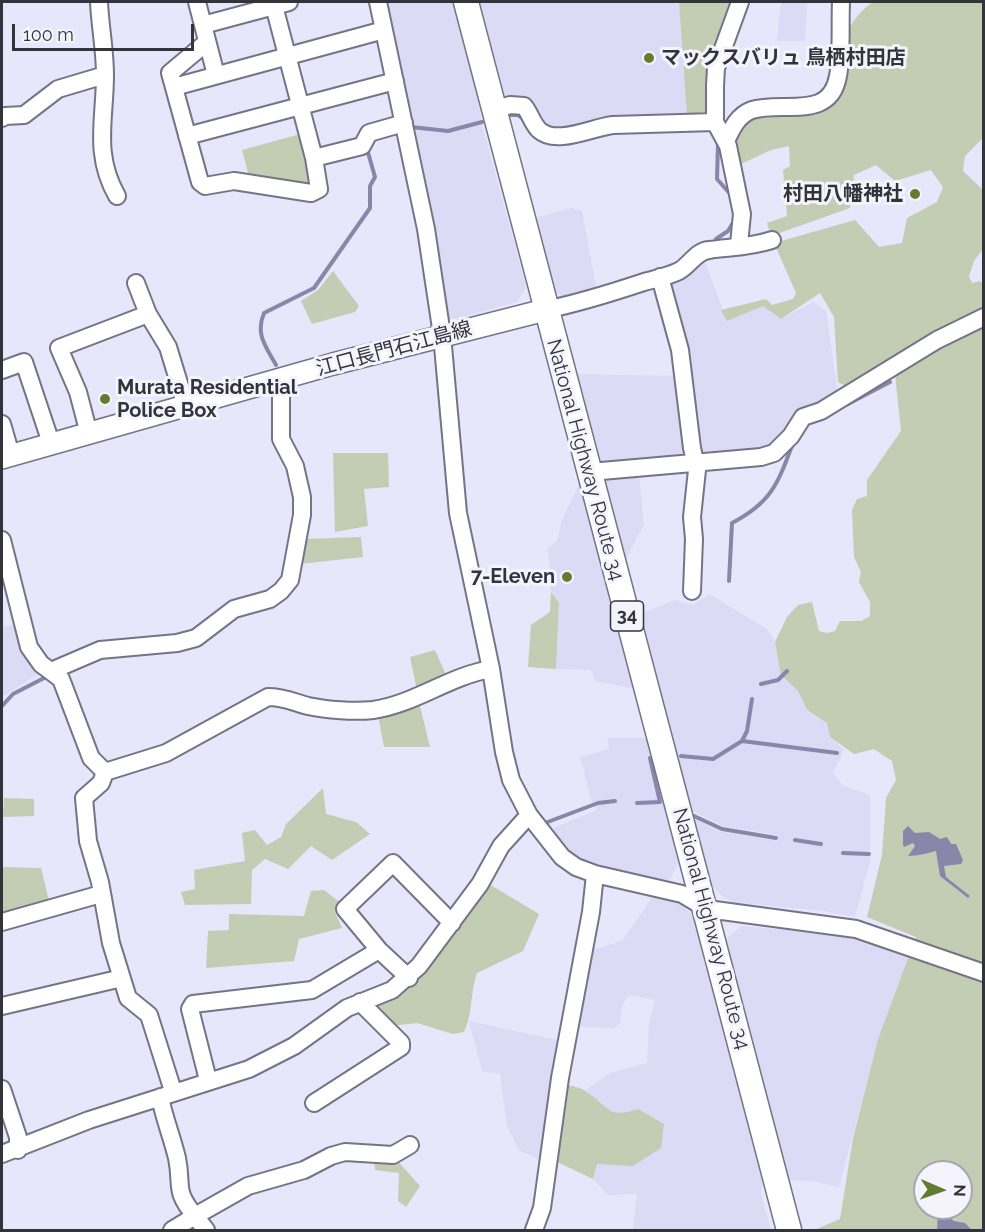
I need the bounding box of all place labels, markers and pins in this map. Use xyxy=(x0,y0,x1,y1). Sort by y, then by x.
place label: マックスバリュ 鳥栖村田店 xyxy=(661,46,906,70)
marker: マックスバリュ 鳥栖村田店 xyxy=(642,51,656,65)
place label: 村田八幡神社 xyxy=(783,182,903,206)
marker: 村田八幡神社 xyxy=(908,187,922,201)
place label: Murata Residential Police Box xyxy=(117,376,297,423)
marker: Murata Residential Police Box xyxy=(98,392,112,406)
place label: 7-Eleven xyxy=(471,565,555,589)
marker: 7-Eleven xyxy=(560,570,574,584)

